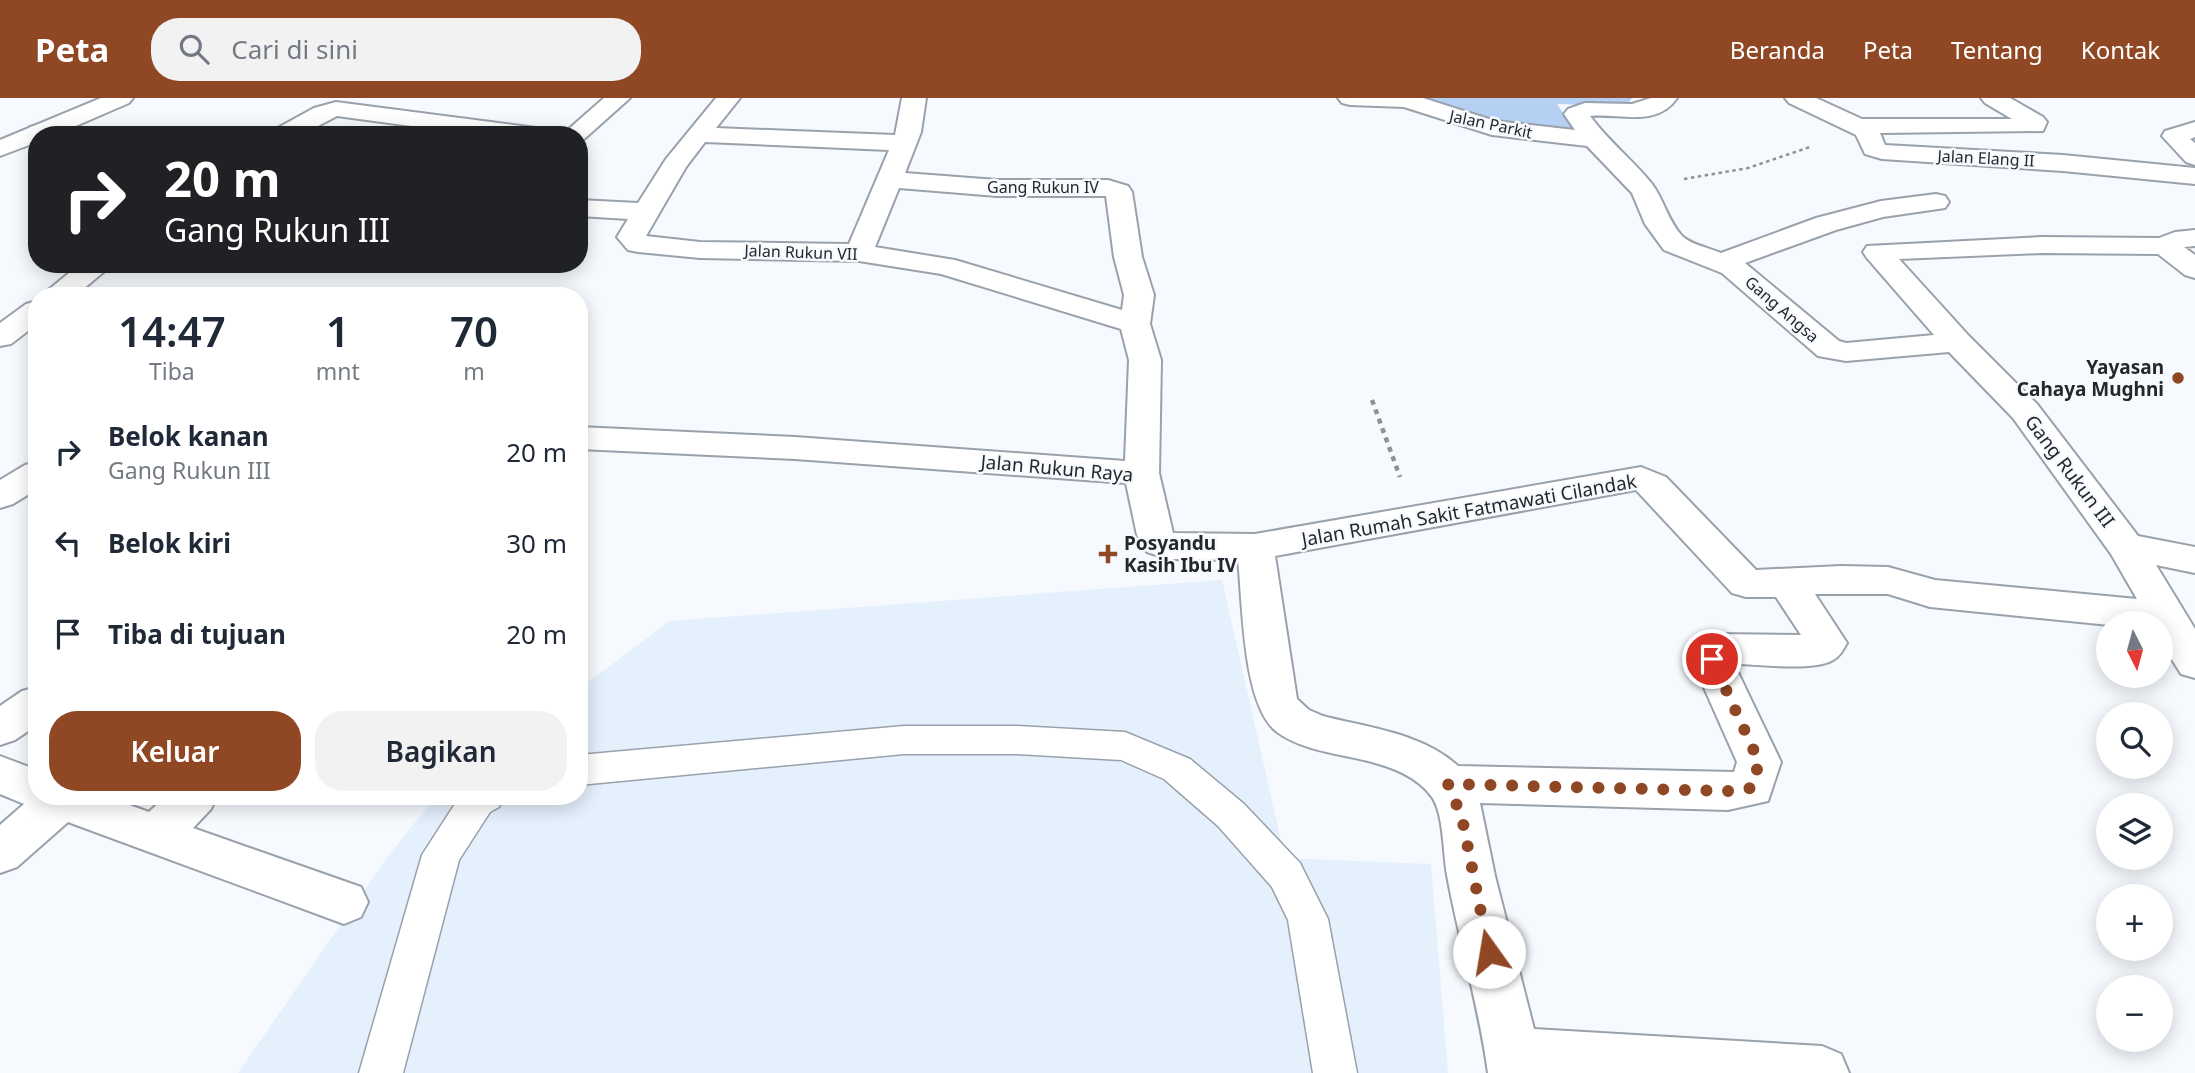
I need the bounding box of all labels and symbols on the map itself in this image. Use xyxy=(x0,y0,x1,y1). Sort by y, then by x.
street label: Jalan Parkit xyxy=(1446,104,1535,144)
street label: Jalan Elang II xyxy=(1935,144,2035,172)
street label: Gang Rukun IV xyxy=(987,176,1099,198)
street label: Jalan Rukun VII xyxy=(742,239,858,265)
street label: Gang Angsa xyxy=(1740,271,1824,347)
place label: Yayasan Cahaya Mughni xyxy=(2017,354,2164,402)
marker: Yayasan Cahaya Mughni xyxy=(2170,370,2186,386)
street label: Gang Rukun III xyxy=(2019,410,2121,532)
street label: Jalan Rukun Raya xyxy=(978,448,1134,488)
street label: Jalan Rumah Sakit Fatmawati Cilandak xyxy=(1298,468,1638,553)
place label: Posyandu Kasih Ibu IV xyxy=(1124,530,1238,578)
marker: Posyandu Kasih Ibu IV xyxy=(1098,544,1118,564)
north arrow xyxy=(2096,611,2174,688)
pin xyxy=(1682,629,1742,689)
position arrow xyxy=(1452,915,1526,989)

